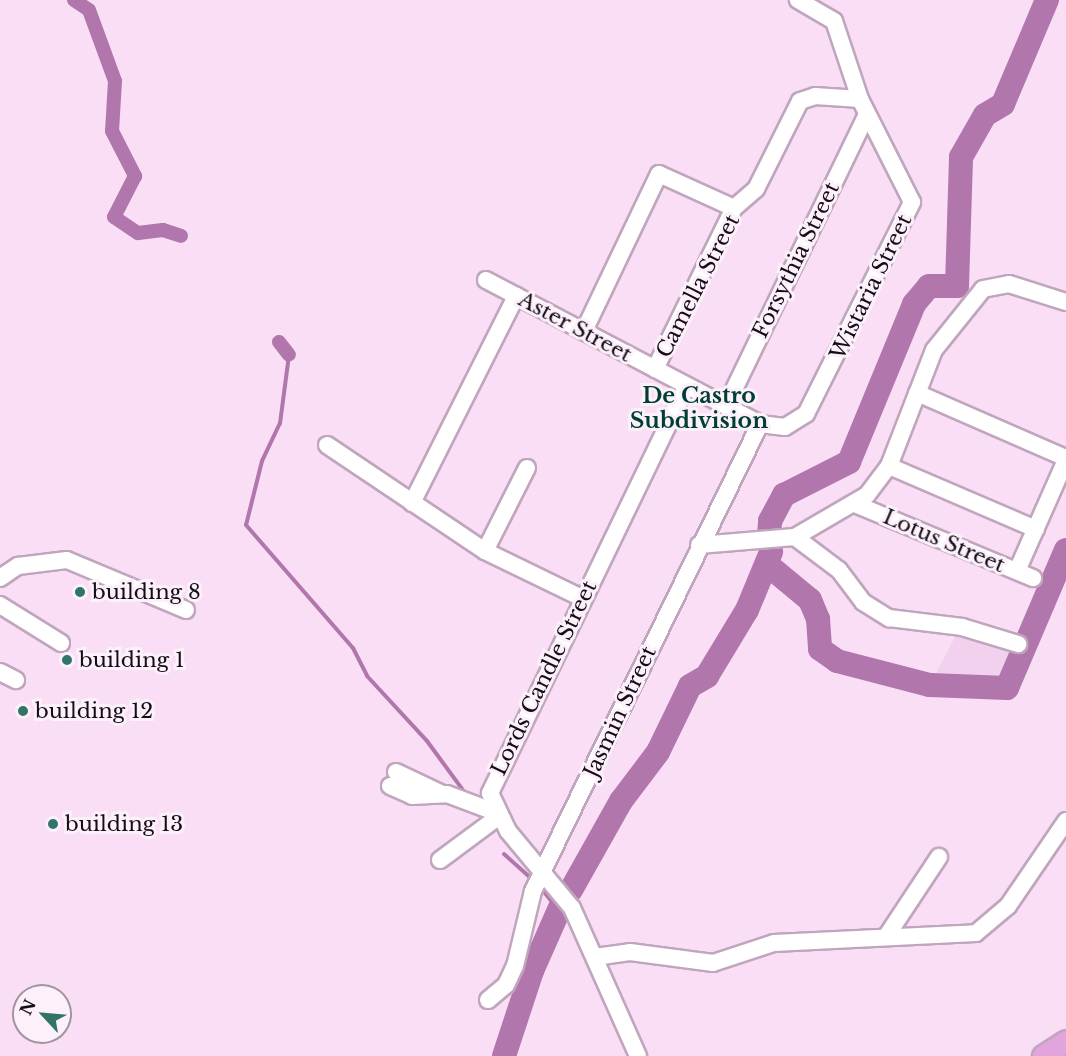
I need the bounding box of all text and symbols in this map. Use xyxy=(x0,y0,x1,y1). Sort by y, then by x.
street label: Forsythia Street xyxy=(747,178,845,342)
street label: Camella Street xyxy=(651,210,745,362)
street label: Wistaria Street xyxy=(825,210,917,364)
street label: Aster Street xyxy=(514,287,636,367)
district label: De Castro Subdivision xyxy=(630,382,768,434)
street label: Lotus Street xyxy=(879,504,1009,578)
street label: Lords Candle Street xyxy=(486,576,602,780)
place label: building 8 xyxy=(92,579,201,605)
marker: building 8 xyxy=(73,585,87,599)
street label: Jasmin Street xyxy=(579,642,661,782)
place label: building 1 xyxy=(79,647,185,673)
marker: building 1 xyxy=(60,653,74,667)
place label: building 12 xyxy=(35,698,154,724)
marker: building 12 xyxy=(16,704,30,718)
place label: building 13 xyxy=(65,811,184,837)
marker: building 13 xyxy=(46,817,60,831)
north arrow xyxy=(12,984,72,1044)
text: N xyxy=(15,996,40,1018)

